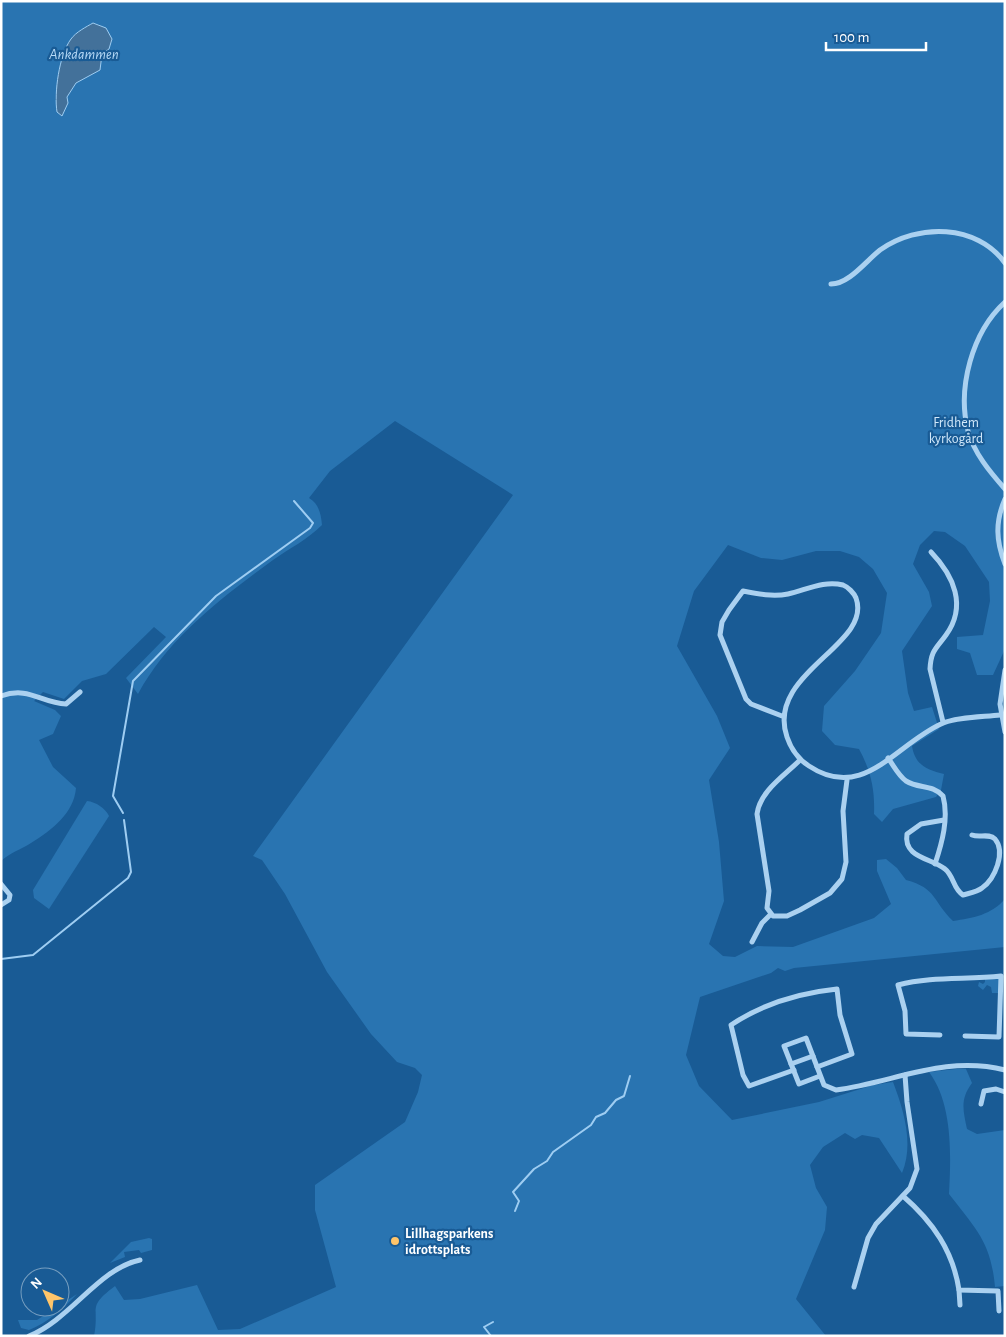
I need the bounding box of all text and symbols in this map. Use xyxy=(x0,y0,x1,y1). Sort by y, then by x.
scale bar xyxy=(826,20,926,52)
text: 100 m xyxy=(834,30,869,45)
water label: Ankdammen xyxy=(48,47,119,62)
park label: Fridhem kyrkogård xyxy=(929,416,983,446)
place label: Lillhagsparkens idrottsplats xyxy=(405,1227,493,1257)
marker: Lillhagsparkens idrottsplats xyxy=(389,1235,401,1247)
north arrow xyxy=(20,1267,70,1317)
text: N xyxy=(28,1275,45,1292)

